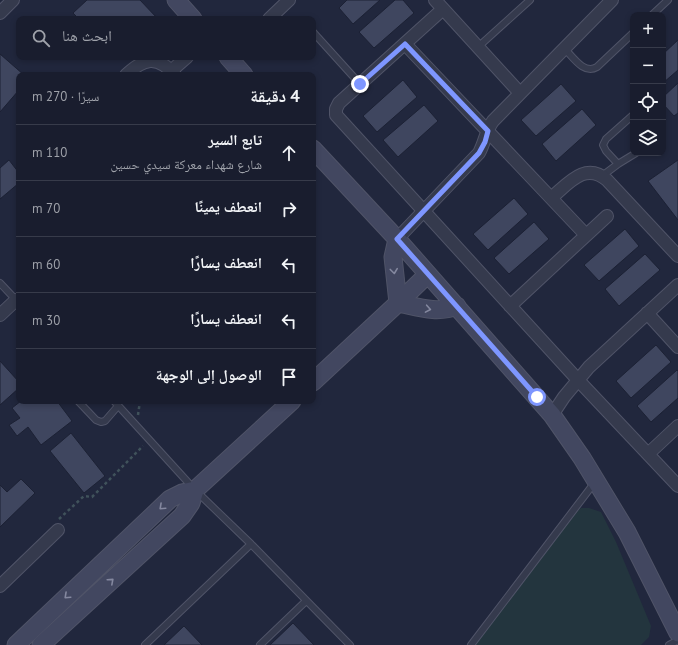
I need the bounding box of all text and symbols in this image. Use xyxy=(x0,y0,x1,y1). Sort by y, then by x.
map controls xyxy=(630,12,666,156)
button: + xyxy=(630,12,666,48)
search box xyxy=(16,16,316,60)
text: ابحث هنا xyxy=(62,26,112,45)
icon: search xyxy=(30,27,52,49)
button: − xyxy=(630,48,666,84)
route end xyxy=(351,75,369,93)
button: locate xyxy=(630,84,666,120)
text: 4 دقيقة xyxy=(250,85,300,107)
text: سيرًا · 270 m xyxy=(32,88,99,105)
button: layers xyxy=(630,120,666,156)
text: تابع السير xyxy=(208,130,262,149)
icon: ahead xyxy=(278,142,300,164)
text: 110 m xyxy=(32,144,67,161)
text: شارع شهداء معركة سيدي حسين xyxy=(111,156,262,173)
text: انعطف يمينًا xyxy=(195,197,262,216)
icon: right xyxy=(278,198,300,220)
text: 70 m xyxy=(32,200,60,217)
text: انعطف يسارًا xyxy=(190,253,262,272)
icon: left xyxy=(278,254,300,276)
text: 60 m xyxy=(32,256,60,273)
one-way arrow xyxy=(389,268,398,274)
one-way arrow xyxy=(424,304,431,313)
text: انعطف يسارًا xyxy=(190,309,262,328)
icon: left xyxy=(278,310,300,332)
text: 30 m xyxy=(32,312,60,329)
text: الوصول إلى الوجهة xyxy=(156,365,262,384)
icon: arrive xyxy=(278,366,300,388)
route start xyxy=(528,388,546,406)
one-way arrow xyxy=(159,502,166,509)
one-way arrow xyxy=(107,579,114,586)
one-way arrow xyxy=(64,591,72,599)

